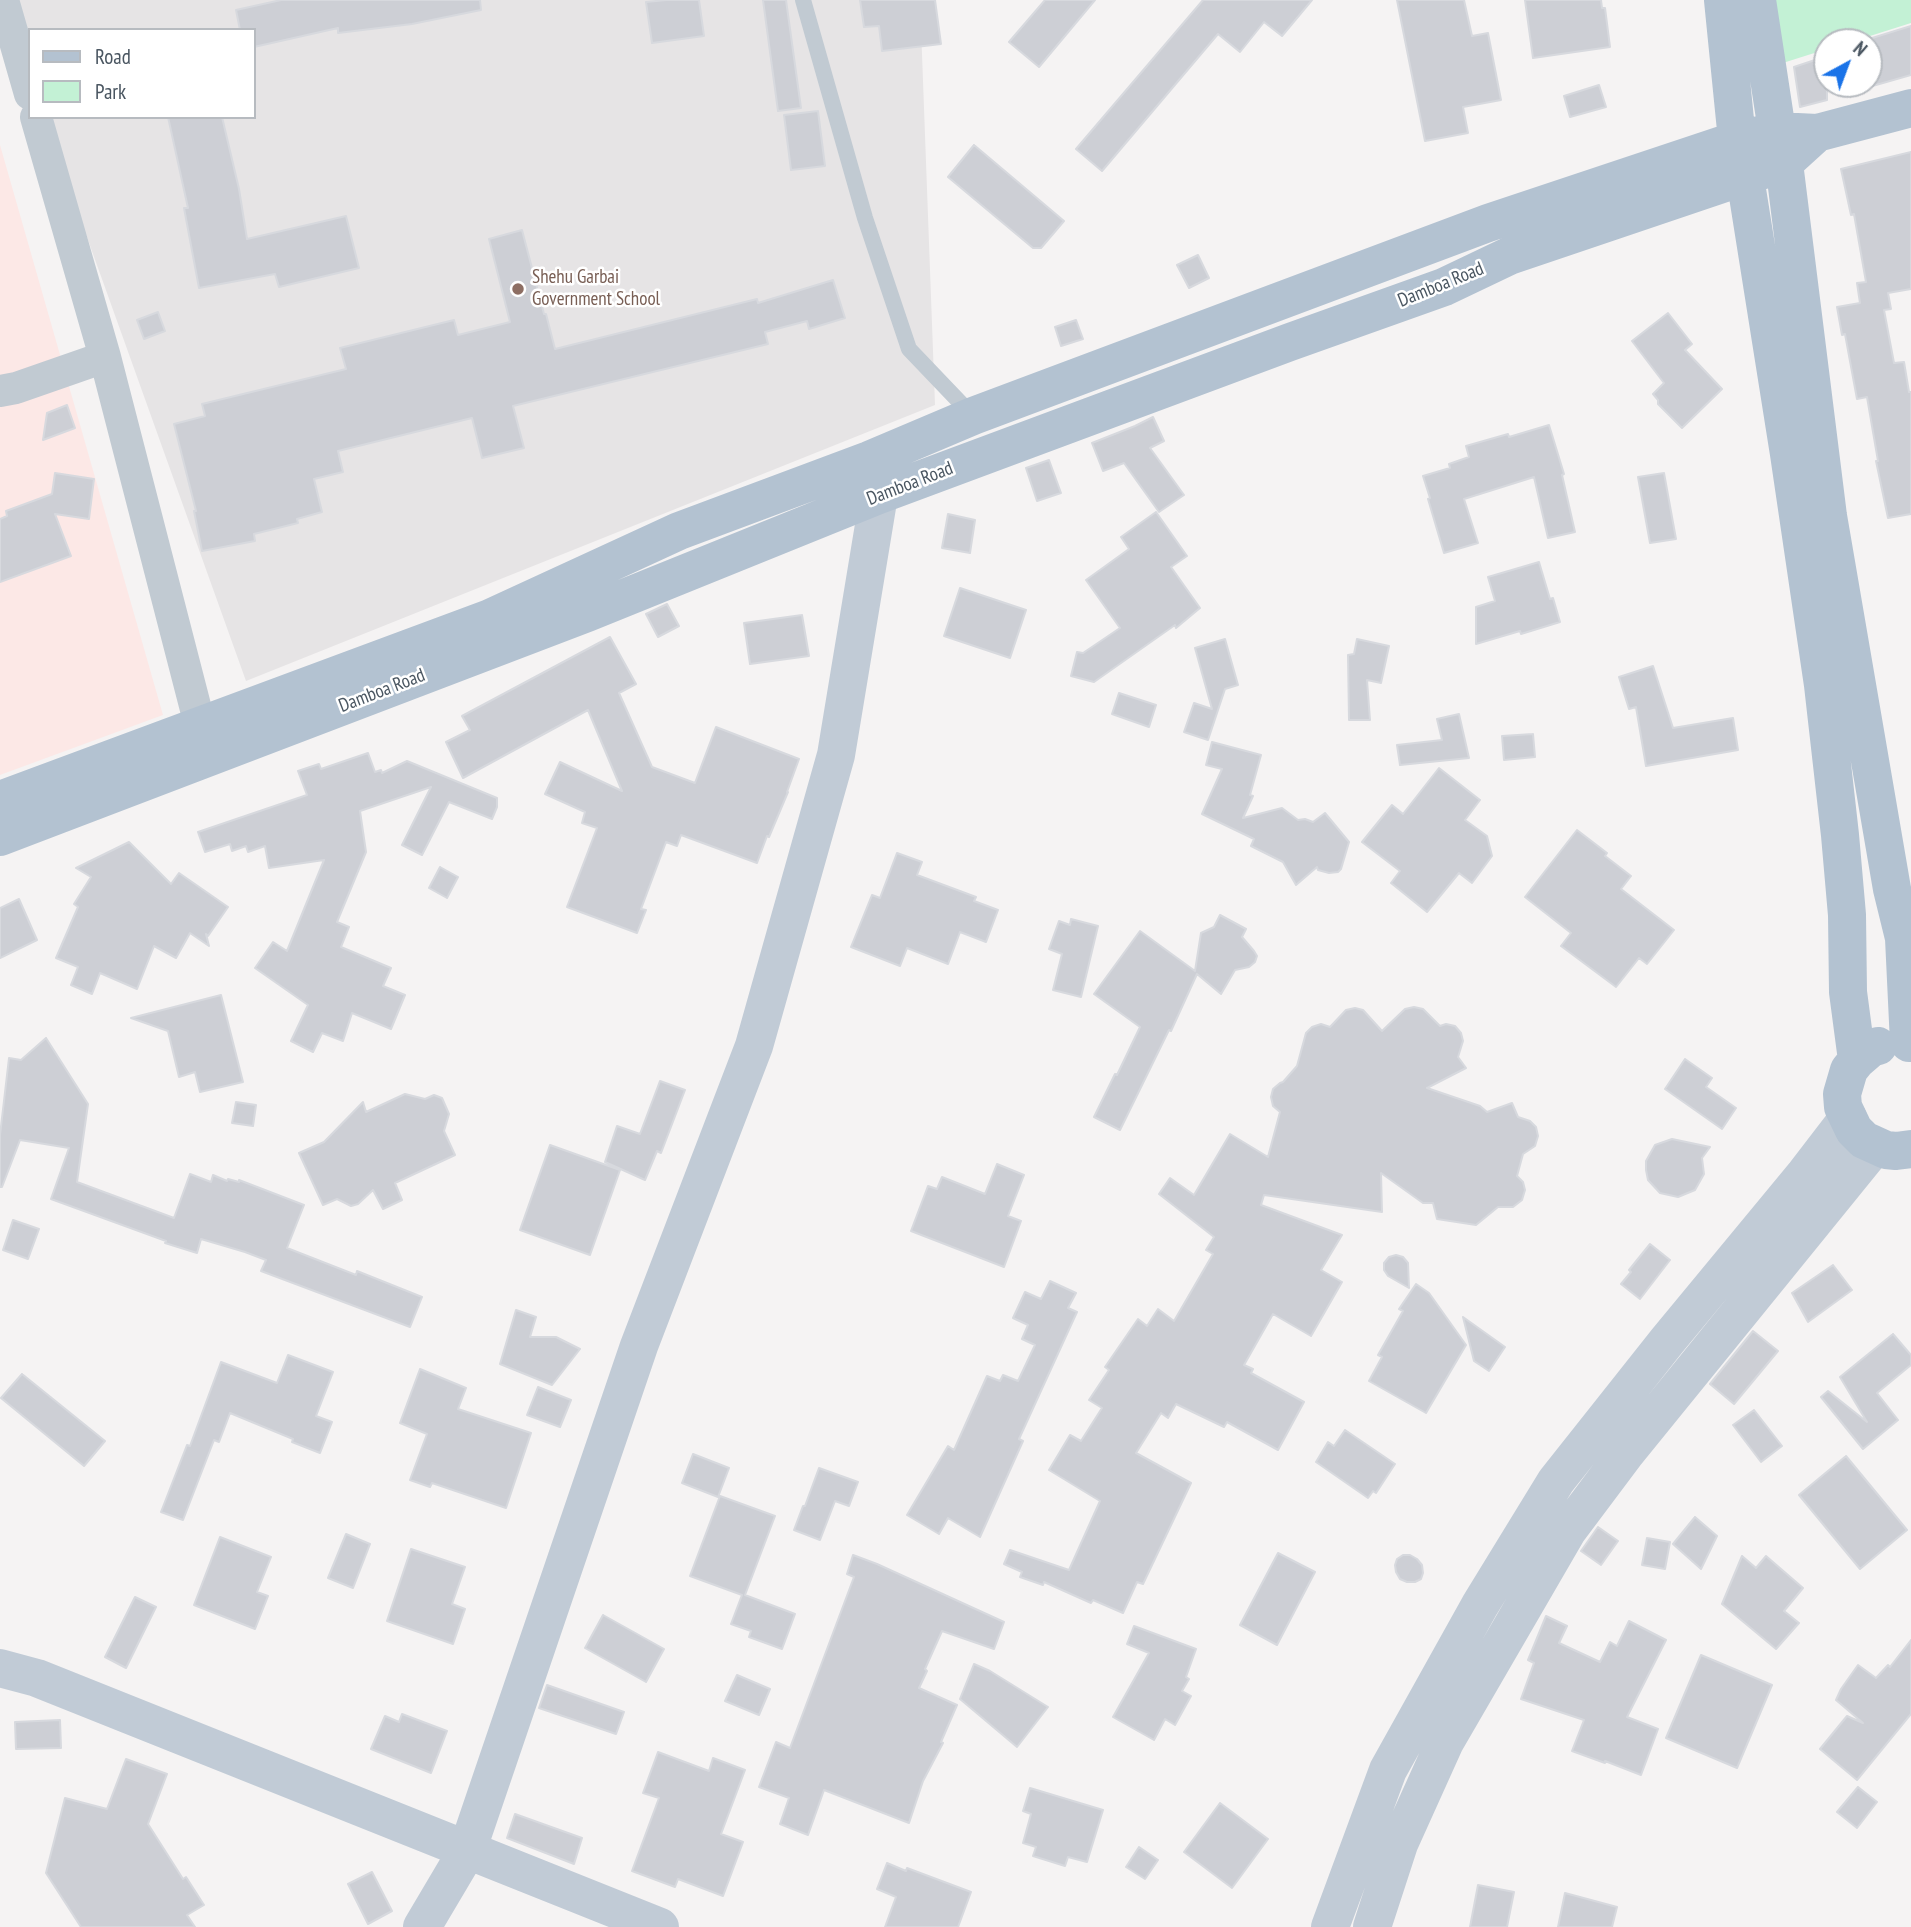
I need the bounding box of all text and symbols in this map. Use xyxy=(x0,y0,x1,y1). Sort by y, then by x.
legend xyxy=(28,28,256,119)
north arrow xyxy=(1813,28,1883,98)
text: N xyxy=(1849,36,1872,61)
text: Road xyxy=(95,43,131,70)
text: Park xyxy=(95,78,126,105)
street label: Damboa Road xyxy=(1395,257,1487,313)
place label: Shehu Garbai Government School xyxy=(532,267,660,311)
marker: Shehu Garbai Government School xyxy=(510,281,526,297)
street label: Damboa Road xyxy=(864,457,956,511)
street label: Damboa Road xyxy=(336,664,428,718)

